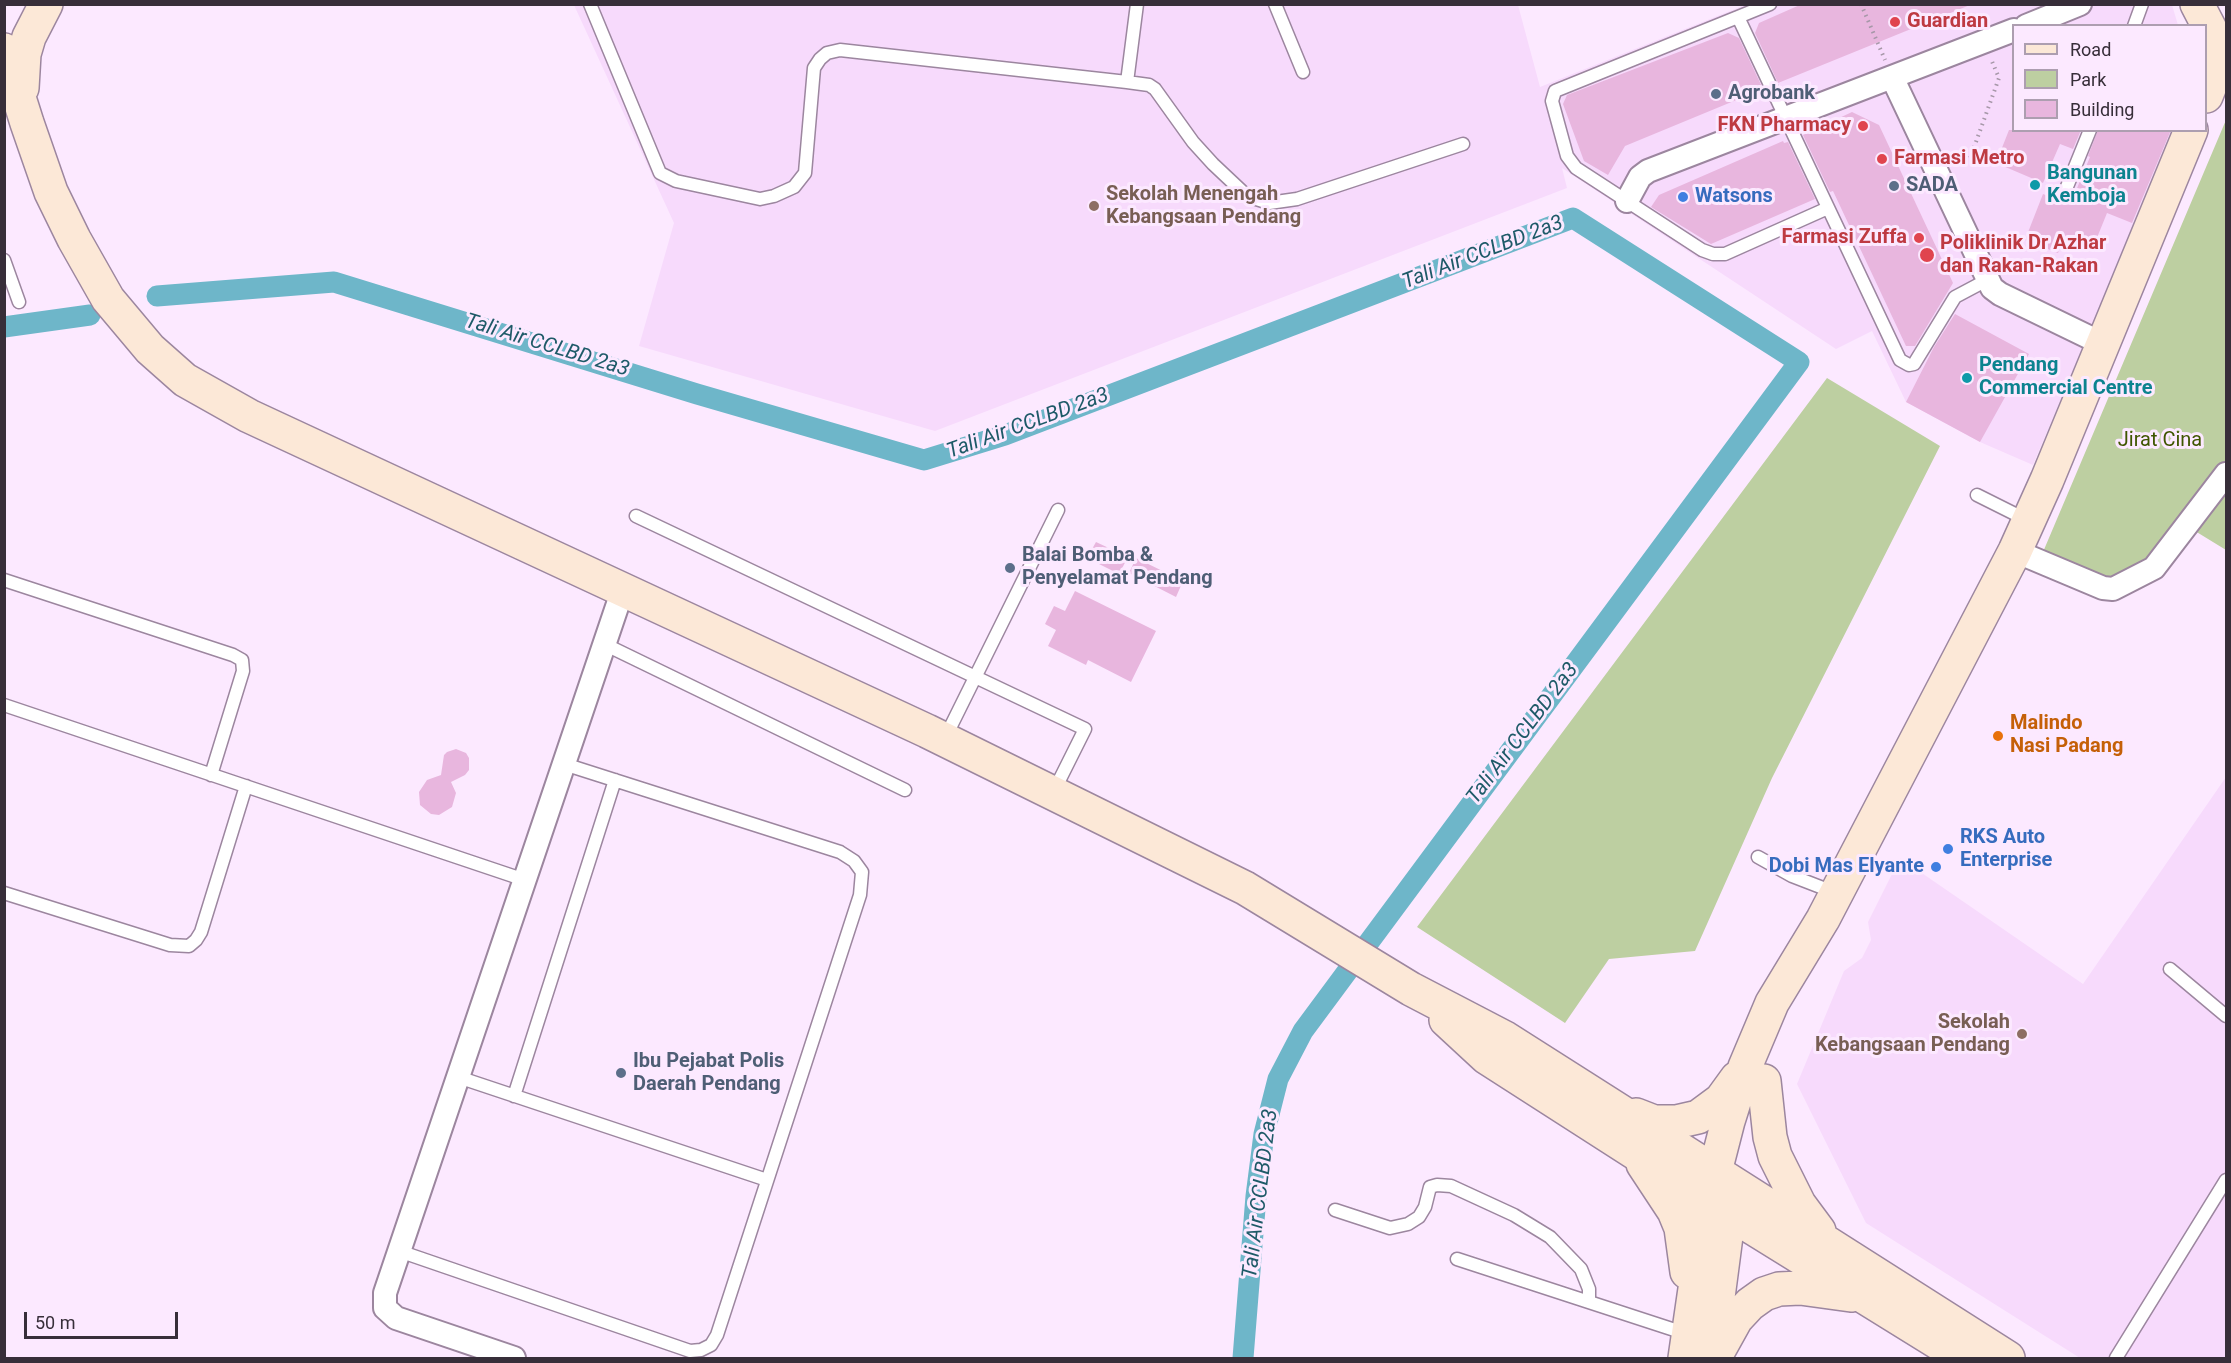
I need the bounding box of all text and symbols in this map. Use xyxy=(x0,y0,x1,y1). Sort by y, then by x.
place label: Guardian xyxy=(1907,10,1988,34)
marker: Guardian xyxy=(1888,15,1902,29)
legend xyxy=(2012,24,2207,132)
text: Road xyxy=(2070,39,2111,60)
text: Park xyxy=(2070,69,2106,90)
place label: Agrobank xyxy=(1728,82,1815,106)
marker: Agrobank xyxy=(1709,87,1723,101)
text: Building xyxy=(2070,99,2134,120)
place label: FKN Pharmacy xyxy=(1718,114,1851,138)
marker: FKN Pharmacy xyxy=(1856,119,1870,133)
place label: Farmasi Metro xyxy=(1894,147,2025,171)
marker: Farmasi Metro xyxy=(1875,152,1889,166)
place label: Bangunan Kemboja xyxy=(2047,162,2137,209)
place label: SADA xyxy=(1906,174,1958,198)
marker: Bangunan Kemboja xyxy=(2028,178,2042,192)
marker: SADA xyxy=(1887,179,1901,193)
place label: Sekolah Menengah Kebangsaan Pendang xyxy=(1106,183,1301,230)
place label: Watsons xyxy=(1695,185,1773,209)
marker: Watsons xyxy=(1676,190,1690,204)
marker: Sekolah Menengah Kebangsaan Pendang xyxy=(1087,199,1101,213)
water label: Tali Air CCLBD 2a3 xyxy=(1399,211,1567,295)
place label: Farmasi Zuffa xyxy=(1782,226,1907,250)
marker: Farmasi Zuffa xyxy=(1912,231,1926,245)
place label: Poliklinik Dr Azhar dan Rakan-Rakan xyxy=(1940,232,2106,279)
marker: Poliklinik Dr Azhar dan Rakan-Rakan xyxy=(1918,246,1936,264)
water label: Tali Air CCLBD 2a3 xyxy=(462,309,632,383)
place label: Pendang Commercial Centre xyxy=(1979,354,2152,401)
marker: Pendang Commercial Centre xyxy=(1960,371,1974,385)
water label: Tali Air CCLBD 2a3 xyxy=(944,383,1112,465)
park label: Jirat Cina xyxy=(2118,429,2202,453)
place label: Balai Bomba & Penyelamat Pendang xyxy=(1022,544,1213,591)
marker: Balai Bomba & Penyelamat Pendang xyxy=(1003,561,1017,575)
water label: Tali Air CCLBD 2a3 xyxy=(1462,658,1584,810)
place label: Malindo Nasi Padang xyxy=(2010,712,2123,759)
marker: Malindo Nasi Padang xyxy=(1991,729,2005,743)
place label: RKS Auto Enterprise xyxy=(1960,826,2052,873)
marker: RKS Auto Enterprise xyxy=(1941,842,1955,856)
place label: Dobi Mas Elyante xyxy=(1769,855,1924,879)
marker: Dobi Mas Elyante xyxy=(1929,860,1943,874)
place label: Sekolah Kebangsaan Pendang xyxy=(1815,1011,2010,1058)
marker: Sekolah Kebangsaan Pendang xyxy=(2015,1027,2029,1041)
place label: Ibu Pejabat Polis Daerah Pendang xyxy=(633,1050,784,1097)
marker: Ibu Pejabat Polis Daerah Pendang xyxy=(614,1066,628,1080)
water label: Tali Air CCLBD 2a3 xyxy=(1238,1108,1284,1280)
scale bar xyxy=(27,1300,182,1338)
text: 50 m xyxy=(35,1312,75,1333)

